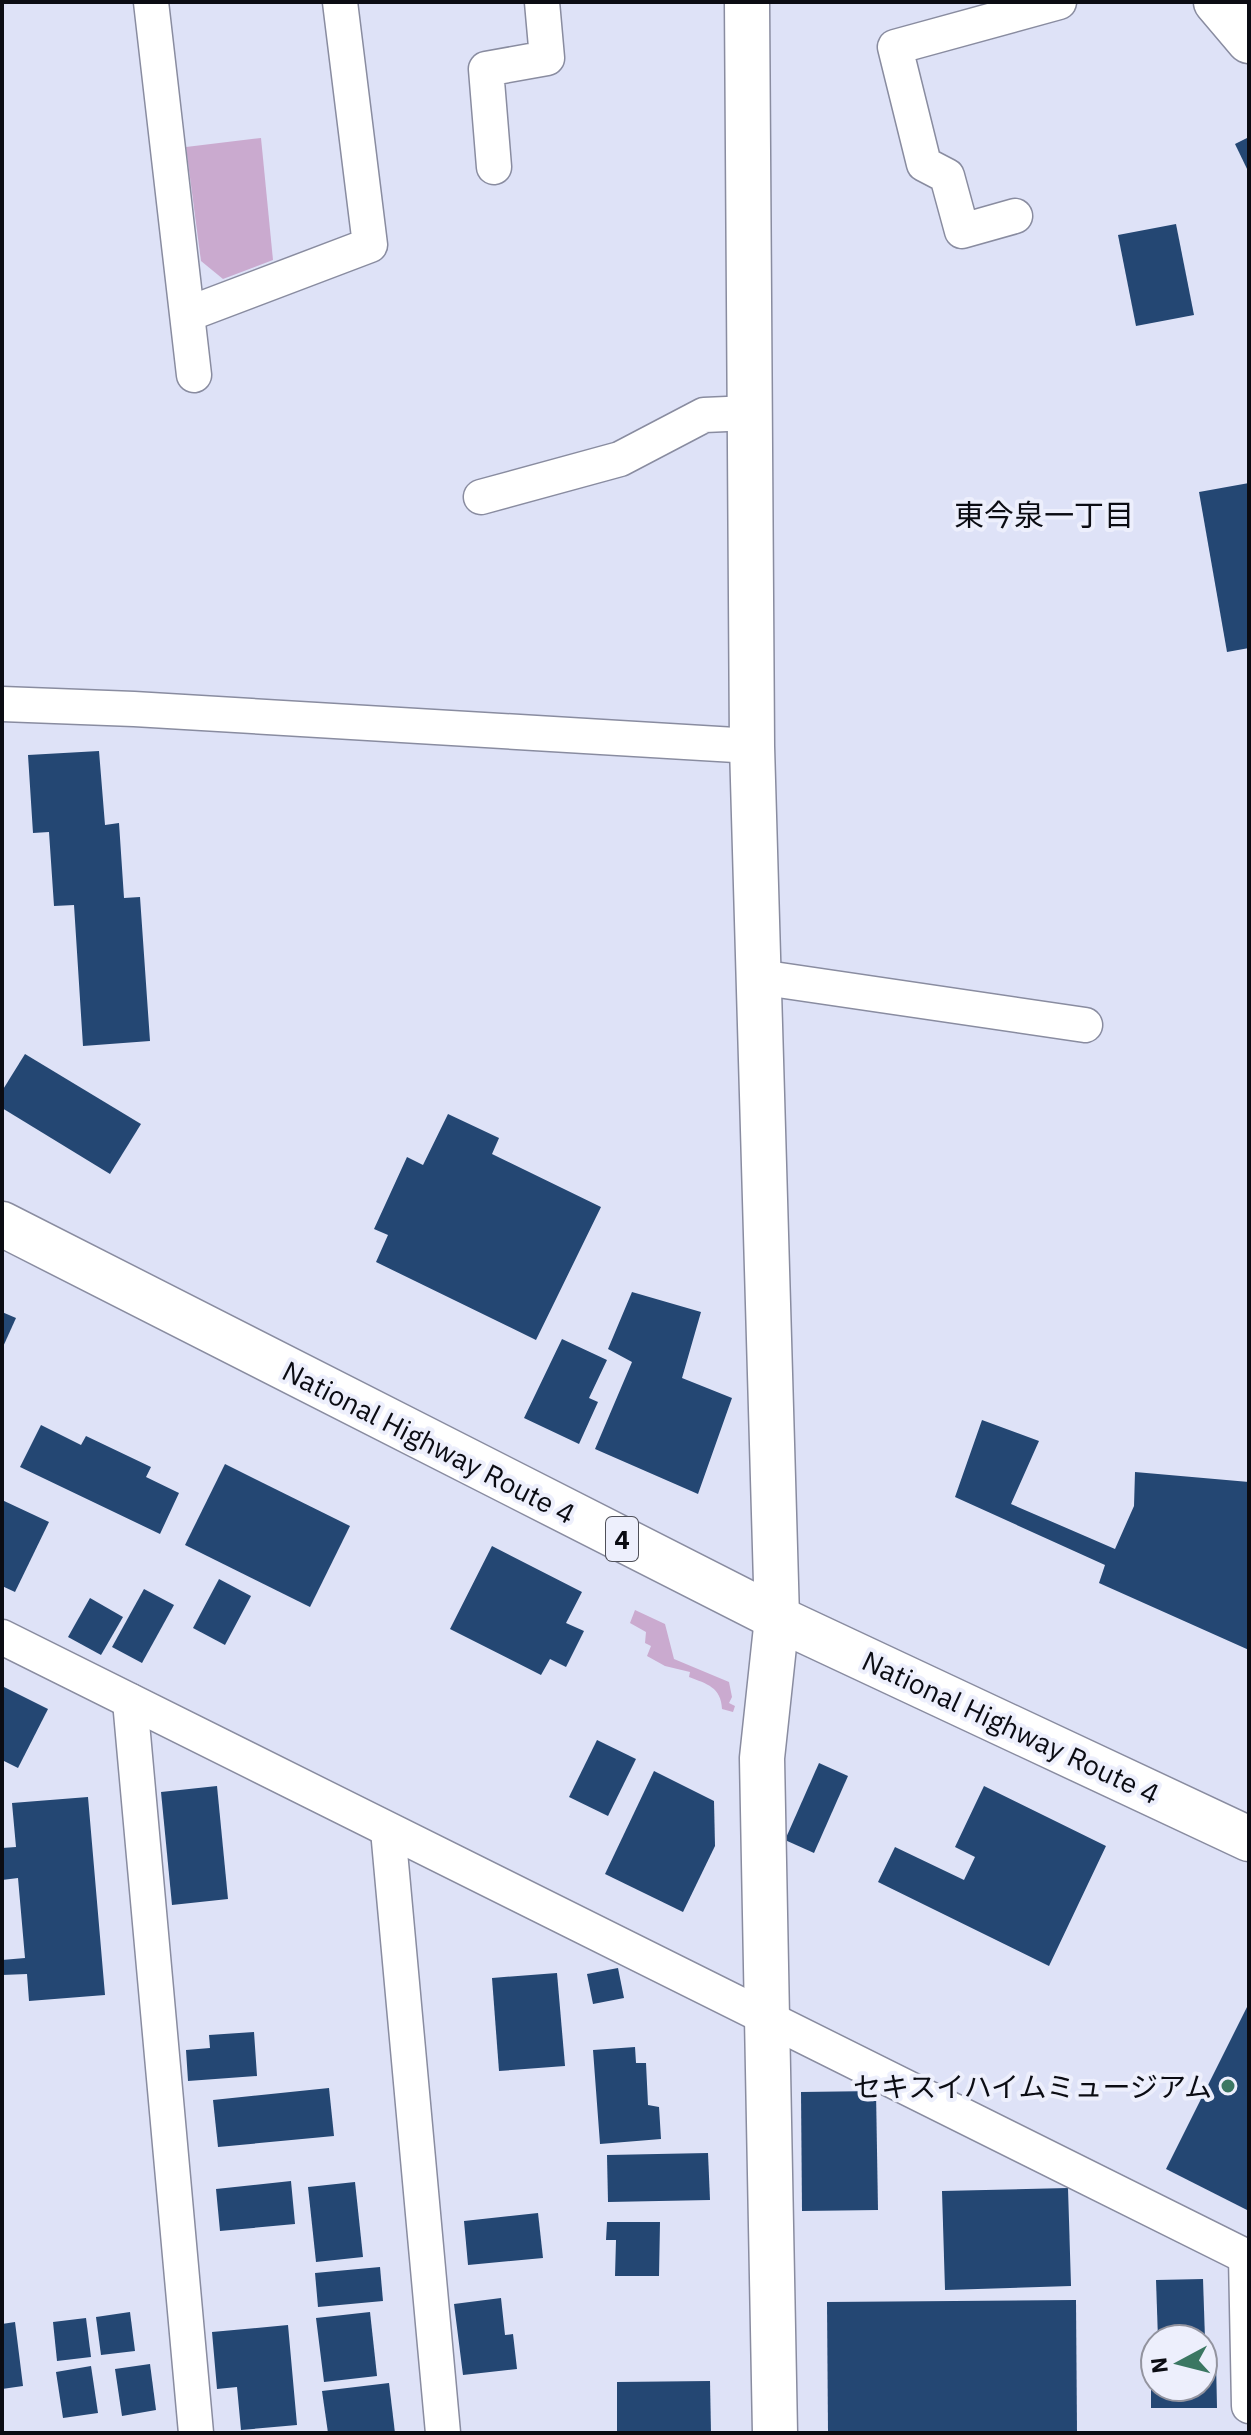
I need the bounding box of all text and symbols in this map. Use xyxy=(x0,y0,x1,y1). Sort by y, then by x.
district label: 東今泉一丁目 xyxy=(954,495,1134,534)
street label: National Highway Route 4 xyxy=(276,1352,582,1532)
road number: 4 xyxy=(606,1517,638,1561)
street label: National Highway Route 4 xyxy=(856,1642,1166,1812)
place label: セキスイハイムミュージアム xyxy=(853,2068,1212,2105)
marker: セキスイハイムミュージアム xyxy=(1219,2077,1237,2095)
north arrow xyxy=(1139,2323,1219,2403)
text: N xyxy=(1143,2356,1174,2375)

